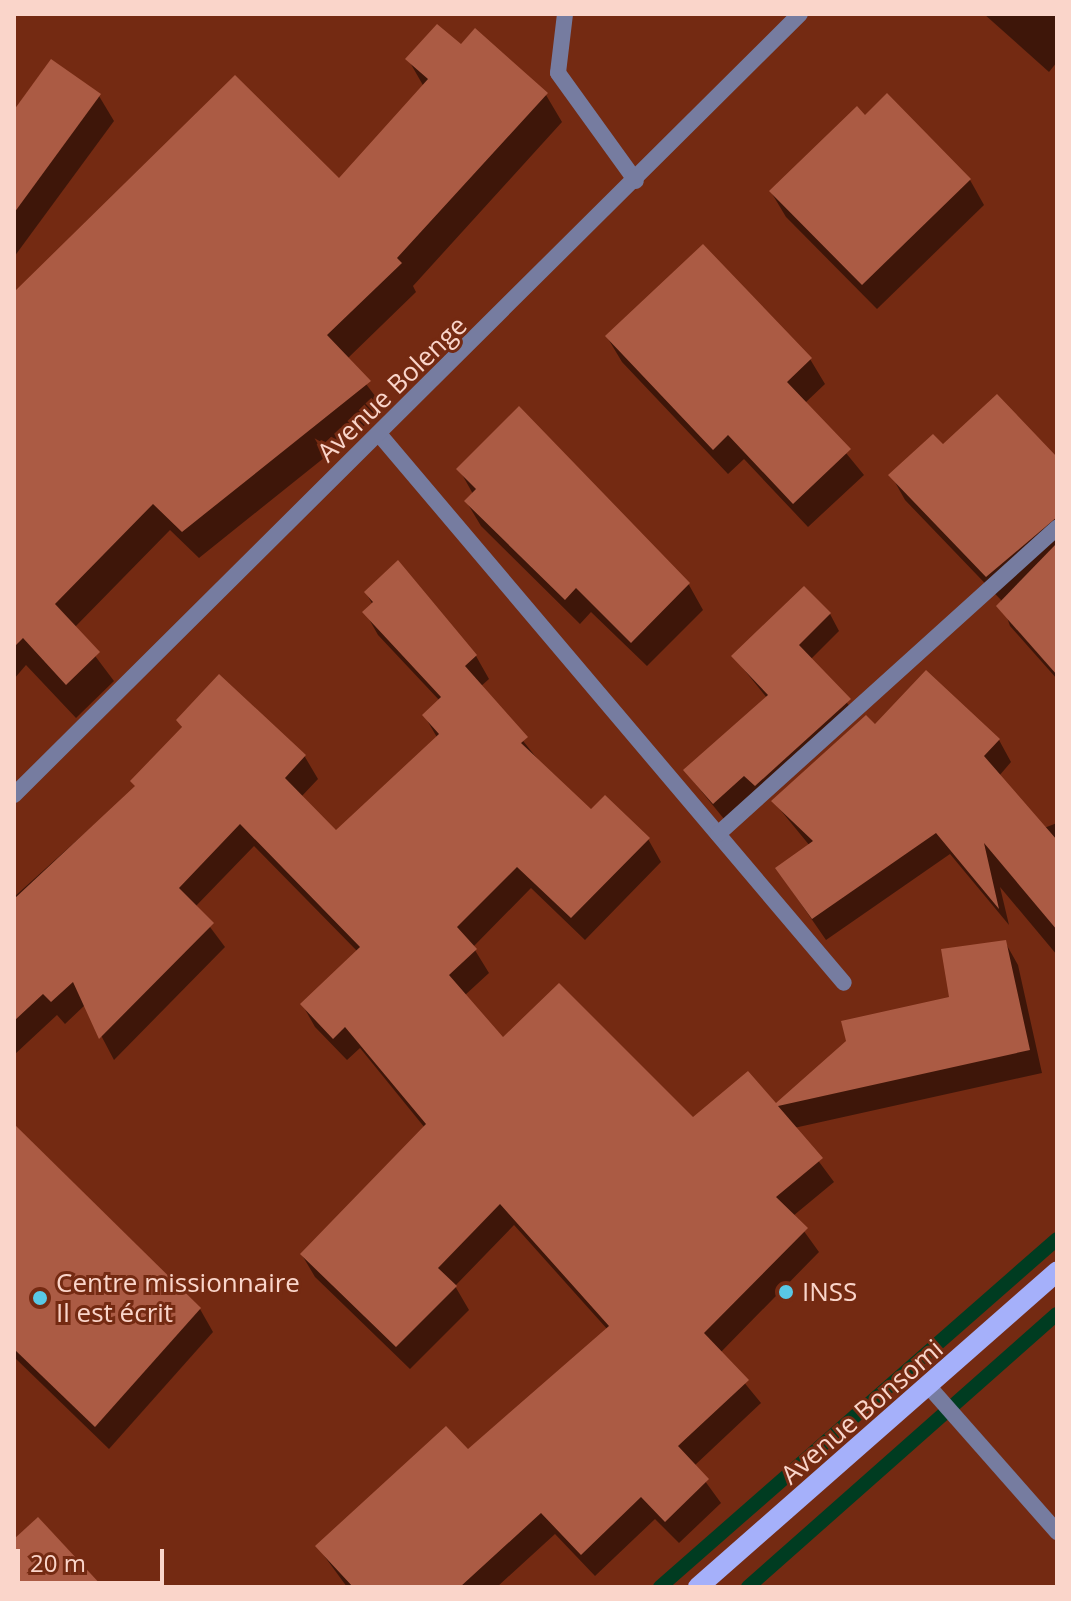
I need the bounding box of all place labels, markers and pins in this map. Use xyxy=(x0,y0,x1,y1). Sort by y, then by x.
place label: Centre missionnaire Il est écrit xyxy=(56,1267,300,1328)
place label: INSS xyxy=(802,1276,857,1308)
marker: INSS xyxy=(777,1283,795,1301)
marker: Centre missionnaire Il est écrit xyxy=(31,1289,49,1307)

